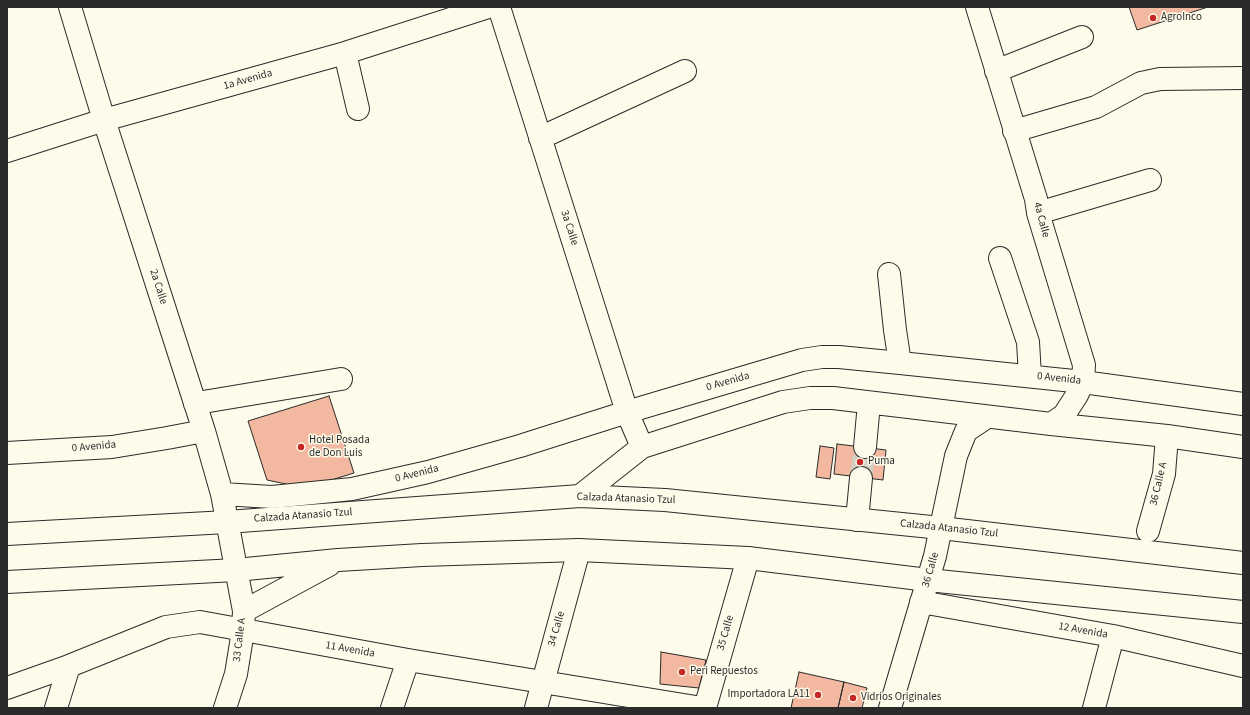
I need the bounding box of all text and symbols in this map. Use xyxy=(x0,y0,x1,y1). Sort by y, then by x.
place label: AgroInco xyxy=(1161,11,1202,25)
marker: AgroInco xyxy=(1148,13,1158,23)
street label: 1a Avenida xyxy=(222,67,274,93)
street label: 4a Calle xyxy=(1030,201,1052,239)
street label: 3a Calle xyxy=(557,209,581,247)
street label: 2a Calle xyxy=(146,268,170,306)
street label: 0 Avenida xyxy=(705,370,751,394)
street label: 0 Avenida xyxy=(1036,370,1082,388)
place label: Hotel Posada de Don Luis xyxy=(309,434,370,460)
street label: 0 Avenida xyxy=(71,438,117,456)
marker: Hotel Posada de Don Luis xyxy=(296,442,306,452)
place label: Puma xyxy=(868,455,895,469)
marker: Puma xyxy=(855,457,865,467)
street label: 36 Calle A xyxy=(1148,461,1170,507)
street label: 0 Avenida xyxy=(394,462,440,486)
street label: Calzada Atanasio Tzul xyxy=(576,491,676,507)
street label: Calzada Atanasio Tzul xyxy=(253,506,353,526)
street label: Calzada Atanasio Tzul xyxy=(899,517,999,541)
street label: 36 Calle xyxy=(920,551,942,589)
street label: 34 Calle xyxy=(546,610,568,648)
street label: 35 Calle xyxy=(715,614,737,652)
street label: 33 Calle A xyxy=(231,617,249,663)
street label: 12 Avenida xyxy=(1057,620,1109,642)
street label: 11 Avenida xyxy=(324,639,376,661)
place label: Peri Repuestos xyxy=(690,665,758,679)
marker: Peri Repuestos xyxy=(677,667,687,677)
place label: Importadora LA11 xyxy=(727,688,810,702)
marker: Importadora LA11 xyxy=(813,690,823,700)
place label: Vidrios Originales xyxy=(861,691,941,705)
marker: Vidrios Originales xyxy=(848,693,858,703)

